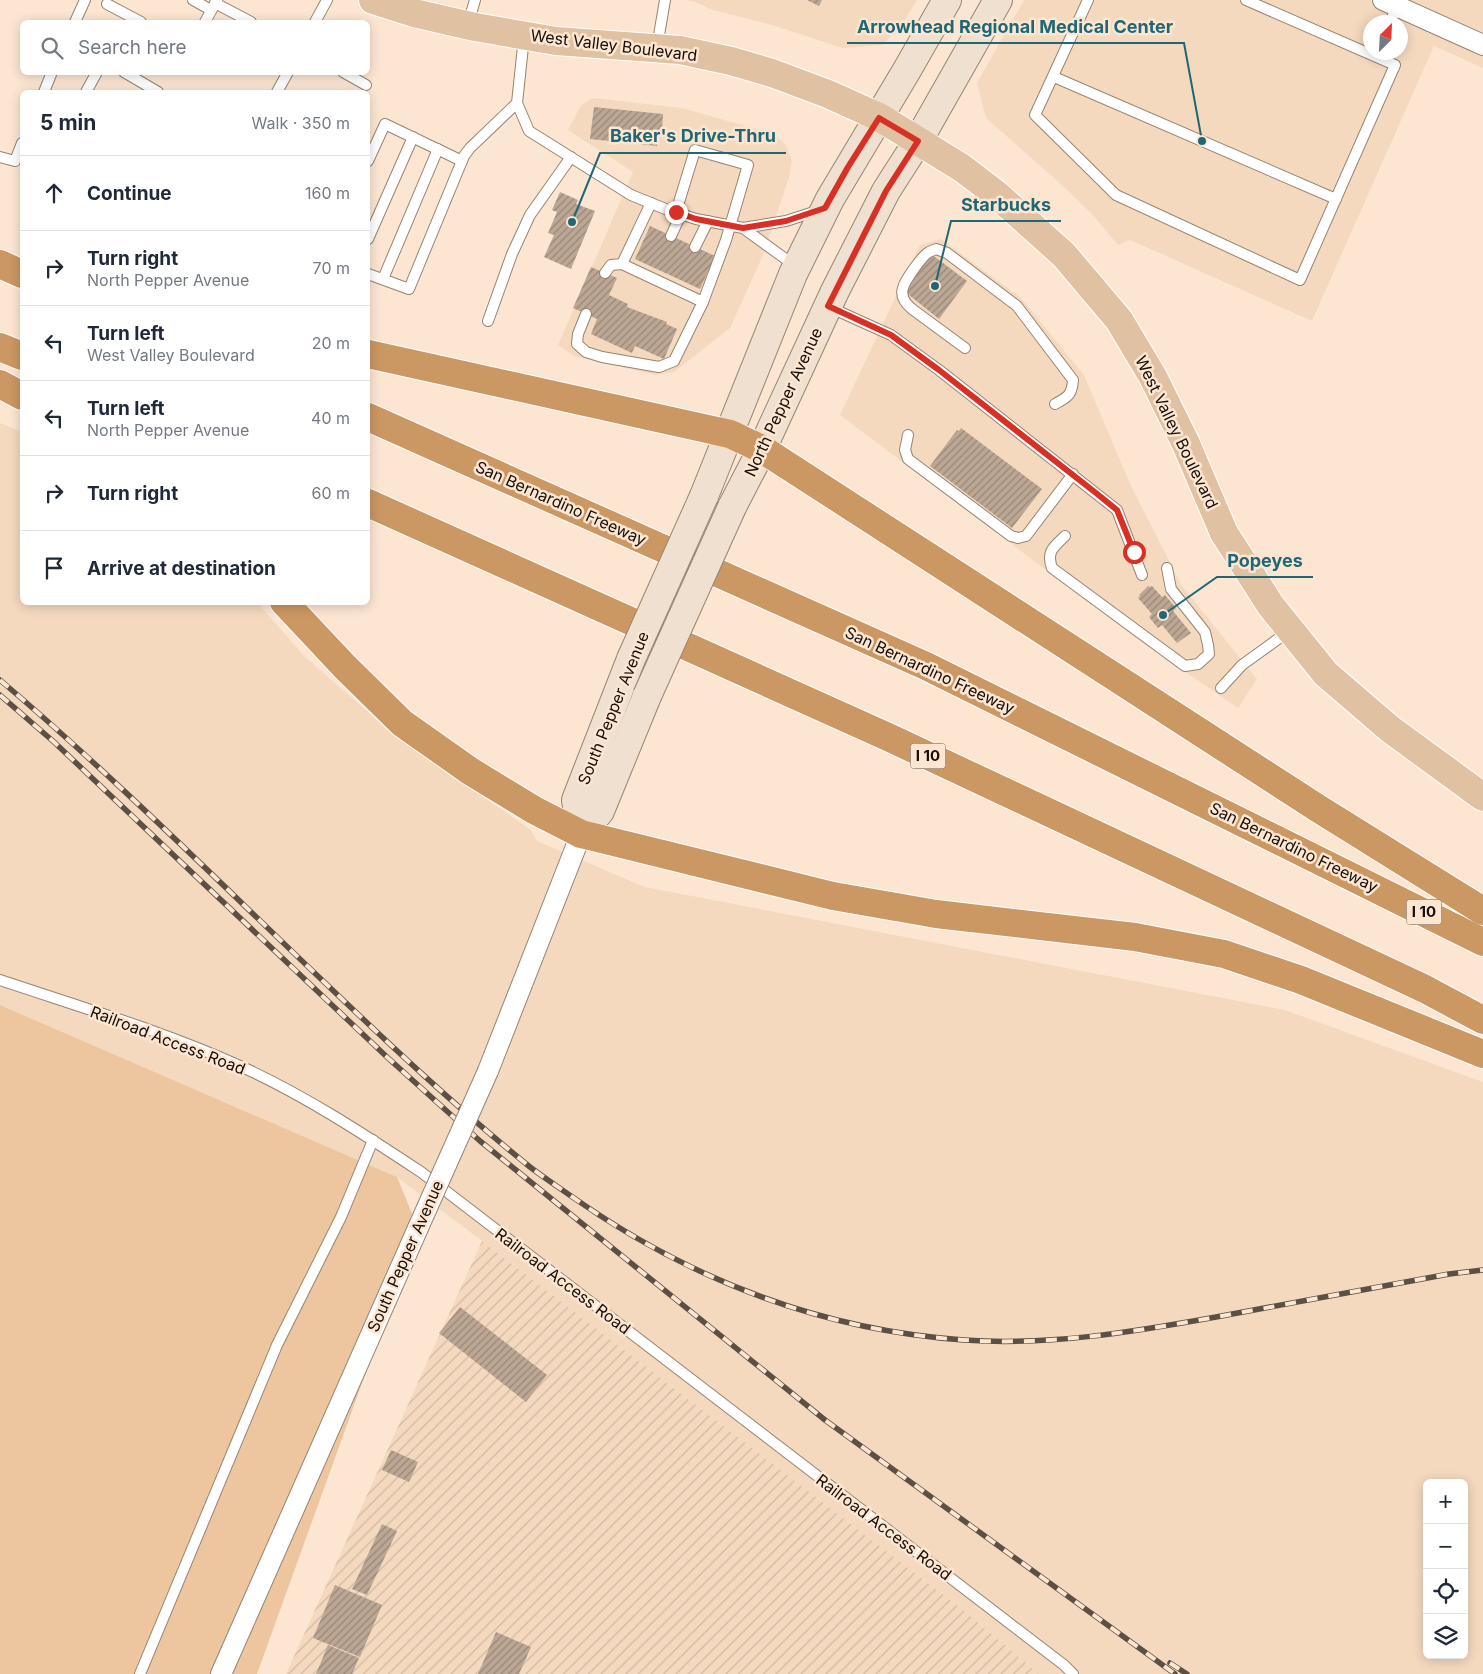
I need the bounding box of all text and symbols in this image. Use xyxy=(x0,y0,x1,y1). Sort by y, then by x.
callout: Arrowhead Regional Medical Center xyxy=(847,10,1184,43)
north arrow xyxy=(1363,15,1408,60)
text: Arrowhead Regional Medical Center xyxy=(857,16,1173,37)
search box xyxy=(20,20,370,75)
street label: West Valley Boulevard xyxy=(530,25,698,65)
icon: search xyxy=(38,34,66,62)
text: Search here xyxy=(78,36,187,59)
text: 5 min xyxy=(40,110,96,135)
text: Walk · 350 m xyxy=(252,113,350,133)
callout: Baker's Drive-Thru xyxy=(600,120,786,153)
text: Baker's Drive-Thru xyxy=(610,125,776,146)
icon: ahead xyxy=(40,179,68,207)
text: Continue xyxy=(87,182,172,205)
text: 160 m xyxy=(305,183,350,203)
callout: Starbucks xyxy=(951,188,1061,221)
text: Starbucks xyxy=(961,194,1051,215)
route end xyxy=(665,201,688,224)
text: Turn right xyxy=(87,247,178,270)
icon: right xyxy=(40,254,68,282)
text: 70 m xyxy=(313,258,350,278)
text: North Pepper Avenue xyxy=(87,270,249,290)
text: Turn left xyxy=(87,322,165,345)
street label: North Pepper Avenue xyxy=(740,324,826,480)
icon: left xyxy=(40,329,68,357)
text: 20 m xyxy=(312,333,350,353)
text: West Valley Boulevard xyxy=(87,345,255,365)
street label: West Valley Boulevard xyxy=(1131,352,1223,512)
text: Turn left xyxy=(87,397,165,420)
icon: left xyxy=(40,404,68,432)
text: 40 m xyxy=(311,408,350,428)
text: North Pepper Avenue xyxy=(87,420,249,440)
street label: San Bernardino Freeway xyxy=(473,456,649,550)
icon: right xyxy=(40,479,68,507)
text: Turn right xyxy=(87,482,178,505)
text: 60 m xyxy=(311,483,350,503)
route start xyxy=(1123,541,1146,564)
callout: Popeyes xyxy=(1217,544,1313,577)
text: Popeyes xyxy=(1227,550,1303,571)
icon: arrive xyxy=(40,554,68,582)
text: Arrive at destination xyxy=(87,557,276,580)
street label: San Bernardino Freeway xyxy=(842,622,1018,718)
street label: South Pepper Avenue xyxy=(573,628,653,788)
road number: I 10 xyxy=(910,744,946,768)
street label: San Bernardino Freeway xyxy=(1207,798,1381,896)
road number: I 10 xyxy=(1406,900,1442,924)
street label: Railroad Access Road xyxy=(88,1001,248,1079)
street label: South Pepper Avenue xyxy=(363,1177,447,1335)
street label: Railroad Access Road xyxy=(491,1224,635,1338)
street label: Railroad Access Road xyxy=(812,1470,956,1584)
map controls xyxy=(1423,1479,1468,1659)
button: + xyxy=(1423,1479,1468,1524)
button: − xyxy=(1423,1524,1468,1569)
button: locate xyxy=(1423,1569,1468,1614)
button: layers xyxy=(1423,1614,1468,1659)

